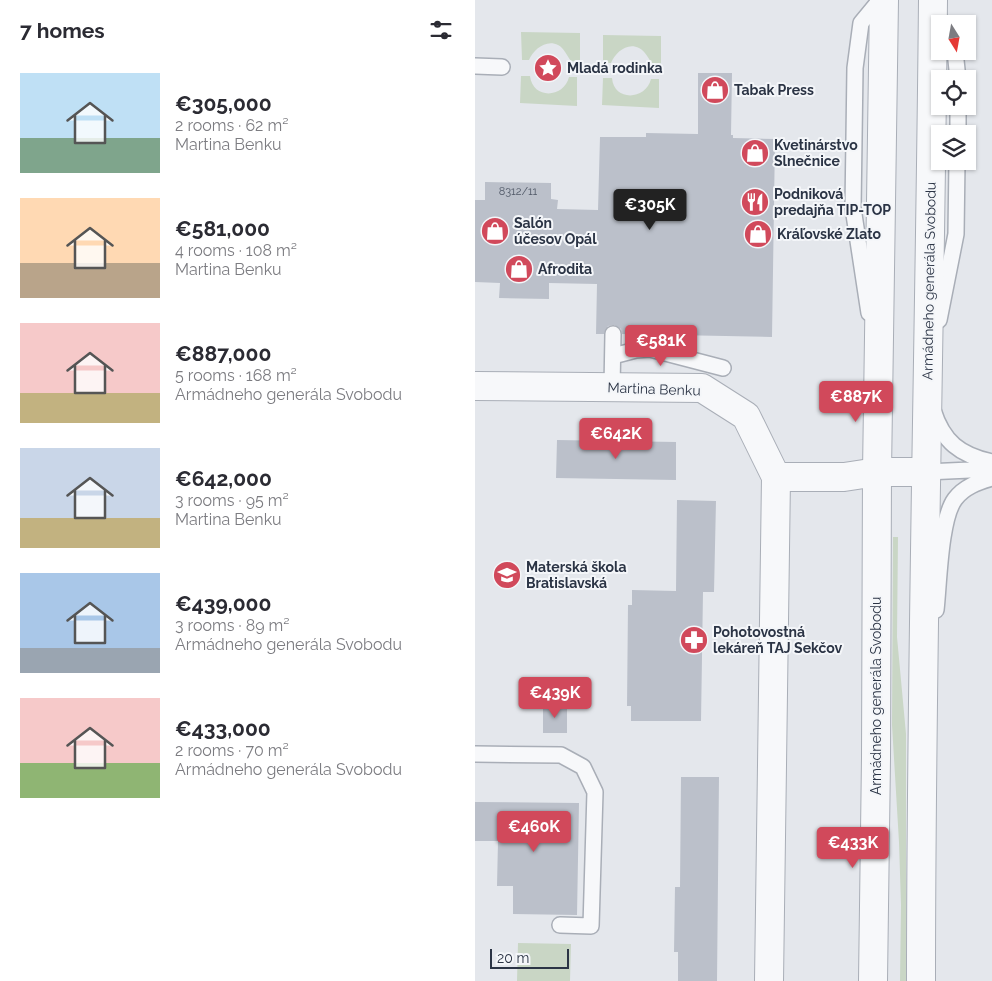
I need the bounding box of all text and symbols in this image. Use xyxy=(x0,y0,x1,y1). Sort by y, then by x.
north arrow xyxy=(931,15,976,60)
map controls xyxy=(931,15,976,170)
icon: filters xyxy=(427,16,455,44)
text: 7 homes xyxy=(20,18,105,43)
place icon: Mladá rodinka xyxy=(533,53,563,83)
place label: Mladá rodinka xyxy=(567,60,663,76)
button: locate xyxy=(931,70,976,115)
shop icon: Tabak Press xyxy=(700,75,730,105)
place label: Tabak Press xyxy=(734,82,814,98)
text: €305,000 xyxy=(175,91,272,116)
icon: home xyxy=(60,93,120,153)
text: 2 rooms · 62 m² xyxy=(175,116,288,135)
button: layers xyxy=(931,125,976,170)
text: Martina Benku xyxy=(175,135,282,154)
place label: Kvetinárstvo Slnečnice xyxy=(774,137,858,169)
shop icon: Kvetinárstvo Slnečnice xyxy=(740,138,770,168)
street label: Armádneho generála Svobodu xyxy=(919,182,939,380)
house number: 8312/11 xyxy=(499,185,538,198)
place label: Podniková predajňa TIP-TOP xyxy=(774,186,891,218)
restaurant icon: Podniková predajňa TIP-TOP xyxy=(740,187,770,217)
pin: €305K xyxy=(615,188,685,231)
text: €305K xyxy=(624,195,676,214)
place label: Salón účesov Opál xyxy=(514,215,597,247)
text: €581,000 xyxy=(175,216,270,241)
shop icon: Salón účesov Opál xyxy=(480,216,510,246)
icon: home xyxy=(60,218,120,278)
shop icon: Kráľovské Zlato xyxy=(743,219,773,249)
place label: Kráľovské Zlato xyxy=(777,226,882,242)
text: 4 rooms · 108 m² xyxy=(175,241,297,260)
shop icon: Afrodita xyxy=(504,254,534,284)
text: Martina Benku xyxy=(175,260,282,279)
place label: Afrodita xyxy=(538,261,592,277)
pin: €581K xyxy=(626,324,696,367)
text: €581K xyxy=(636,331,686,350)
text: €887,000 xyxy=(175,341,271,366)
icon: home xyxy=(60,343,120,403)
text: 5 rooms · 168 m² xyxy=(175,366,297,385)
street label: Martina Benku xyxy=(607,379,701,399)
pin: €887K xyxy=(821,380,891,423)
text: Armádneho generála Svobodu xyxy=(175,385,402,404)
text: €887K xyxy=(830,387,882,406)
pin: €642K xyxy=(581,418,651,460)
text: €642K xyxy=(590,424,642,443)
text: €642,000 xyxy=(175,466,272,491)
icon: home xyxy=(60,468,120,528)
text: 3 rooms · 95 m² xyxy=(175,491,289,510)
text: Martina Benku xyxy=(175,510,282,529)
place label: Materská škola Bratislavská xyxy=(526,559,626,591)
school or university icon: Materská škola Bratislavská xyxy=(492,560,522,590)
text: €439,000 xyxy=(175,591,271,616)
icon: home xyxy=(60,593,120,653)
street label: Armádneho generála Svobodu xyxy=(868,597,884,795)
text: 3 rooms · 89 m² xyxy=(175,616,290,635)
place label: Pohotovostná lekáreň TAJ Sekčov xyxy=(713,624,843,656)
pharmacy icon: Pohotovostná lekáreň TAJ Sekčov xyxy=(679,625,709,655)
text: Armádneho generála Svobodu xyxy=(175,635,402,654)
pin: €439K xyxy=(520,676,590,719)
text: €439K xyxy=(530,683,580,702)
text: €433,000 xyxy=(175,716,271,741)
icon: home xyxy=(60,718,120,778)
text: 2 rooms · 70 m² xyxy=(175,741,289,760)
text: Armádneho generála Svobodu xyxy=(175,760,402,779)
pin: €460K xyxy=(499,810,569,853)
text: €460K xyxy=(508,817,560,836)
pin: €433K xyxy=(818,826,888,869)
text: €433K xyxy=(828,833,878,852)
scale bar xyxy=(490,946,569,969)
text: 20 m xyxy=(497,950,529,966)

